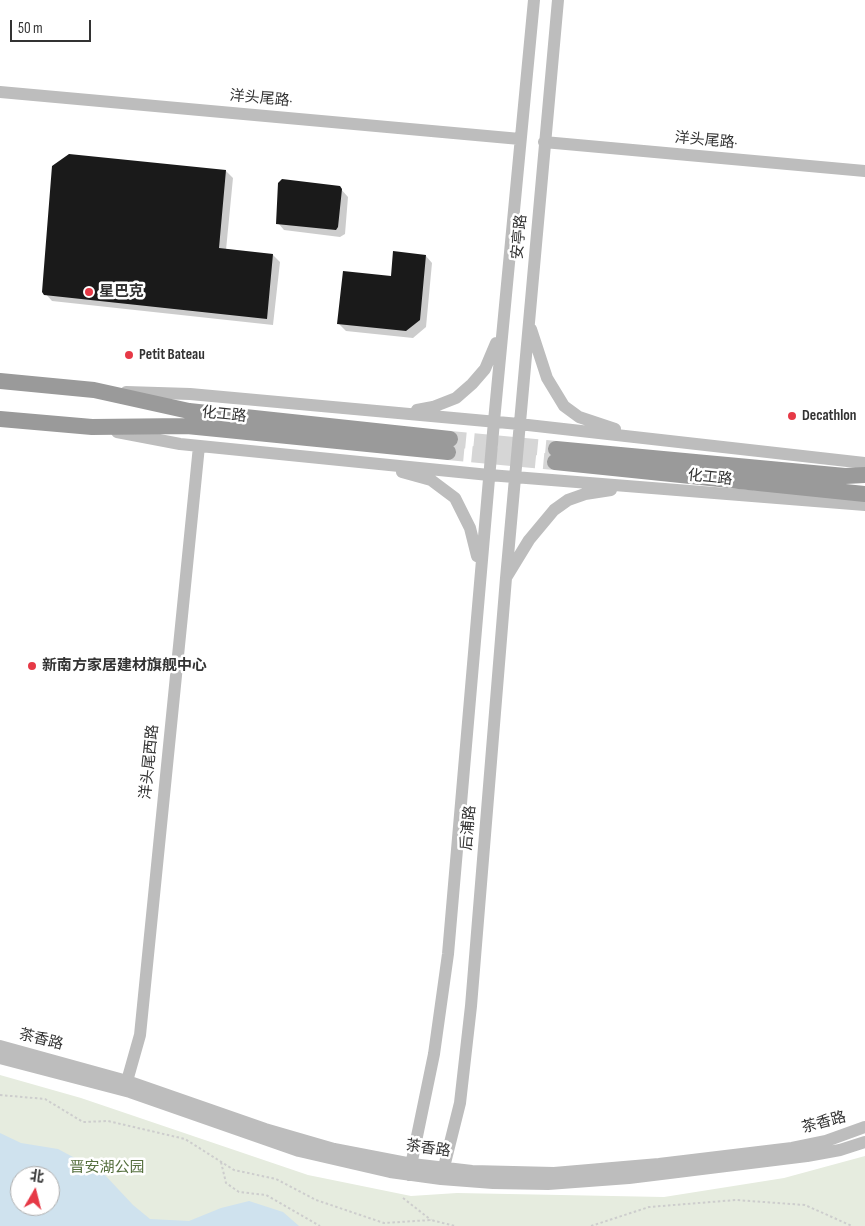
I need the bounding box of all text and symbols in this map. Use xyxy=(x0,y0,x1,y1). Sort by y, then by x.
scale bar xyxy=(12,10,94,42)
text: 50 m xyxy=(18,19,43,38)
street label: 洋头尾路· xyxy=(229,87,293,111)
street label: 洋头尾路· xyxy=(674,129,738,153)
street label: 安亭路 xyxy=(509,214,531,260)
place label: 星巴克 xyxy=(99,283,144,301)
marker: 星巴克 xyxy=(83,286,95,298)
place label: Petit Bateau xyxy=(139,346,205,364)
marker: Petit Bateau xyxy=(123,349,135,361)
street label: 化工路 xyxy=(201,404,247,426)
place label: Decathlon xyxy=(802,407,856,425)
marker: Decathlon xyxy=(786,410,798,422)
street label: 化工路 xyxy=(687,467,733,489)
place label: 新南方家居建材旗舰中心 xyxy=(42,657,207,675)
marker: 新南方家居建材旗舰中心 xyxy=(26,660,38,672)
street label: 洋头尾西路 xyxy=(137,724,163,800)
street label: 后浦路 xyxy=(458,805,480,851)
street label: 茶香路 xyxy=(17,1026,65,1054)
street label: 茶香路 xyxy=(800,1108,848,1138)
street label: 茶香路 xyxy=(404,1137,452,1161)
park label: 晋安湖公园 xyxy=(70,1159,144,1177)
north arrow xyxy=(10,1166,60,1216)
text: 北 xyxy=(29,1167,45,1186)

